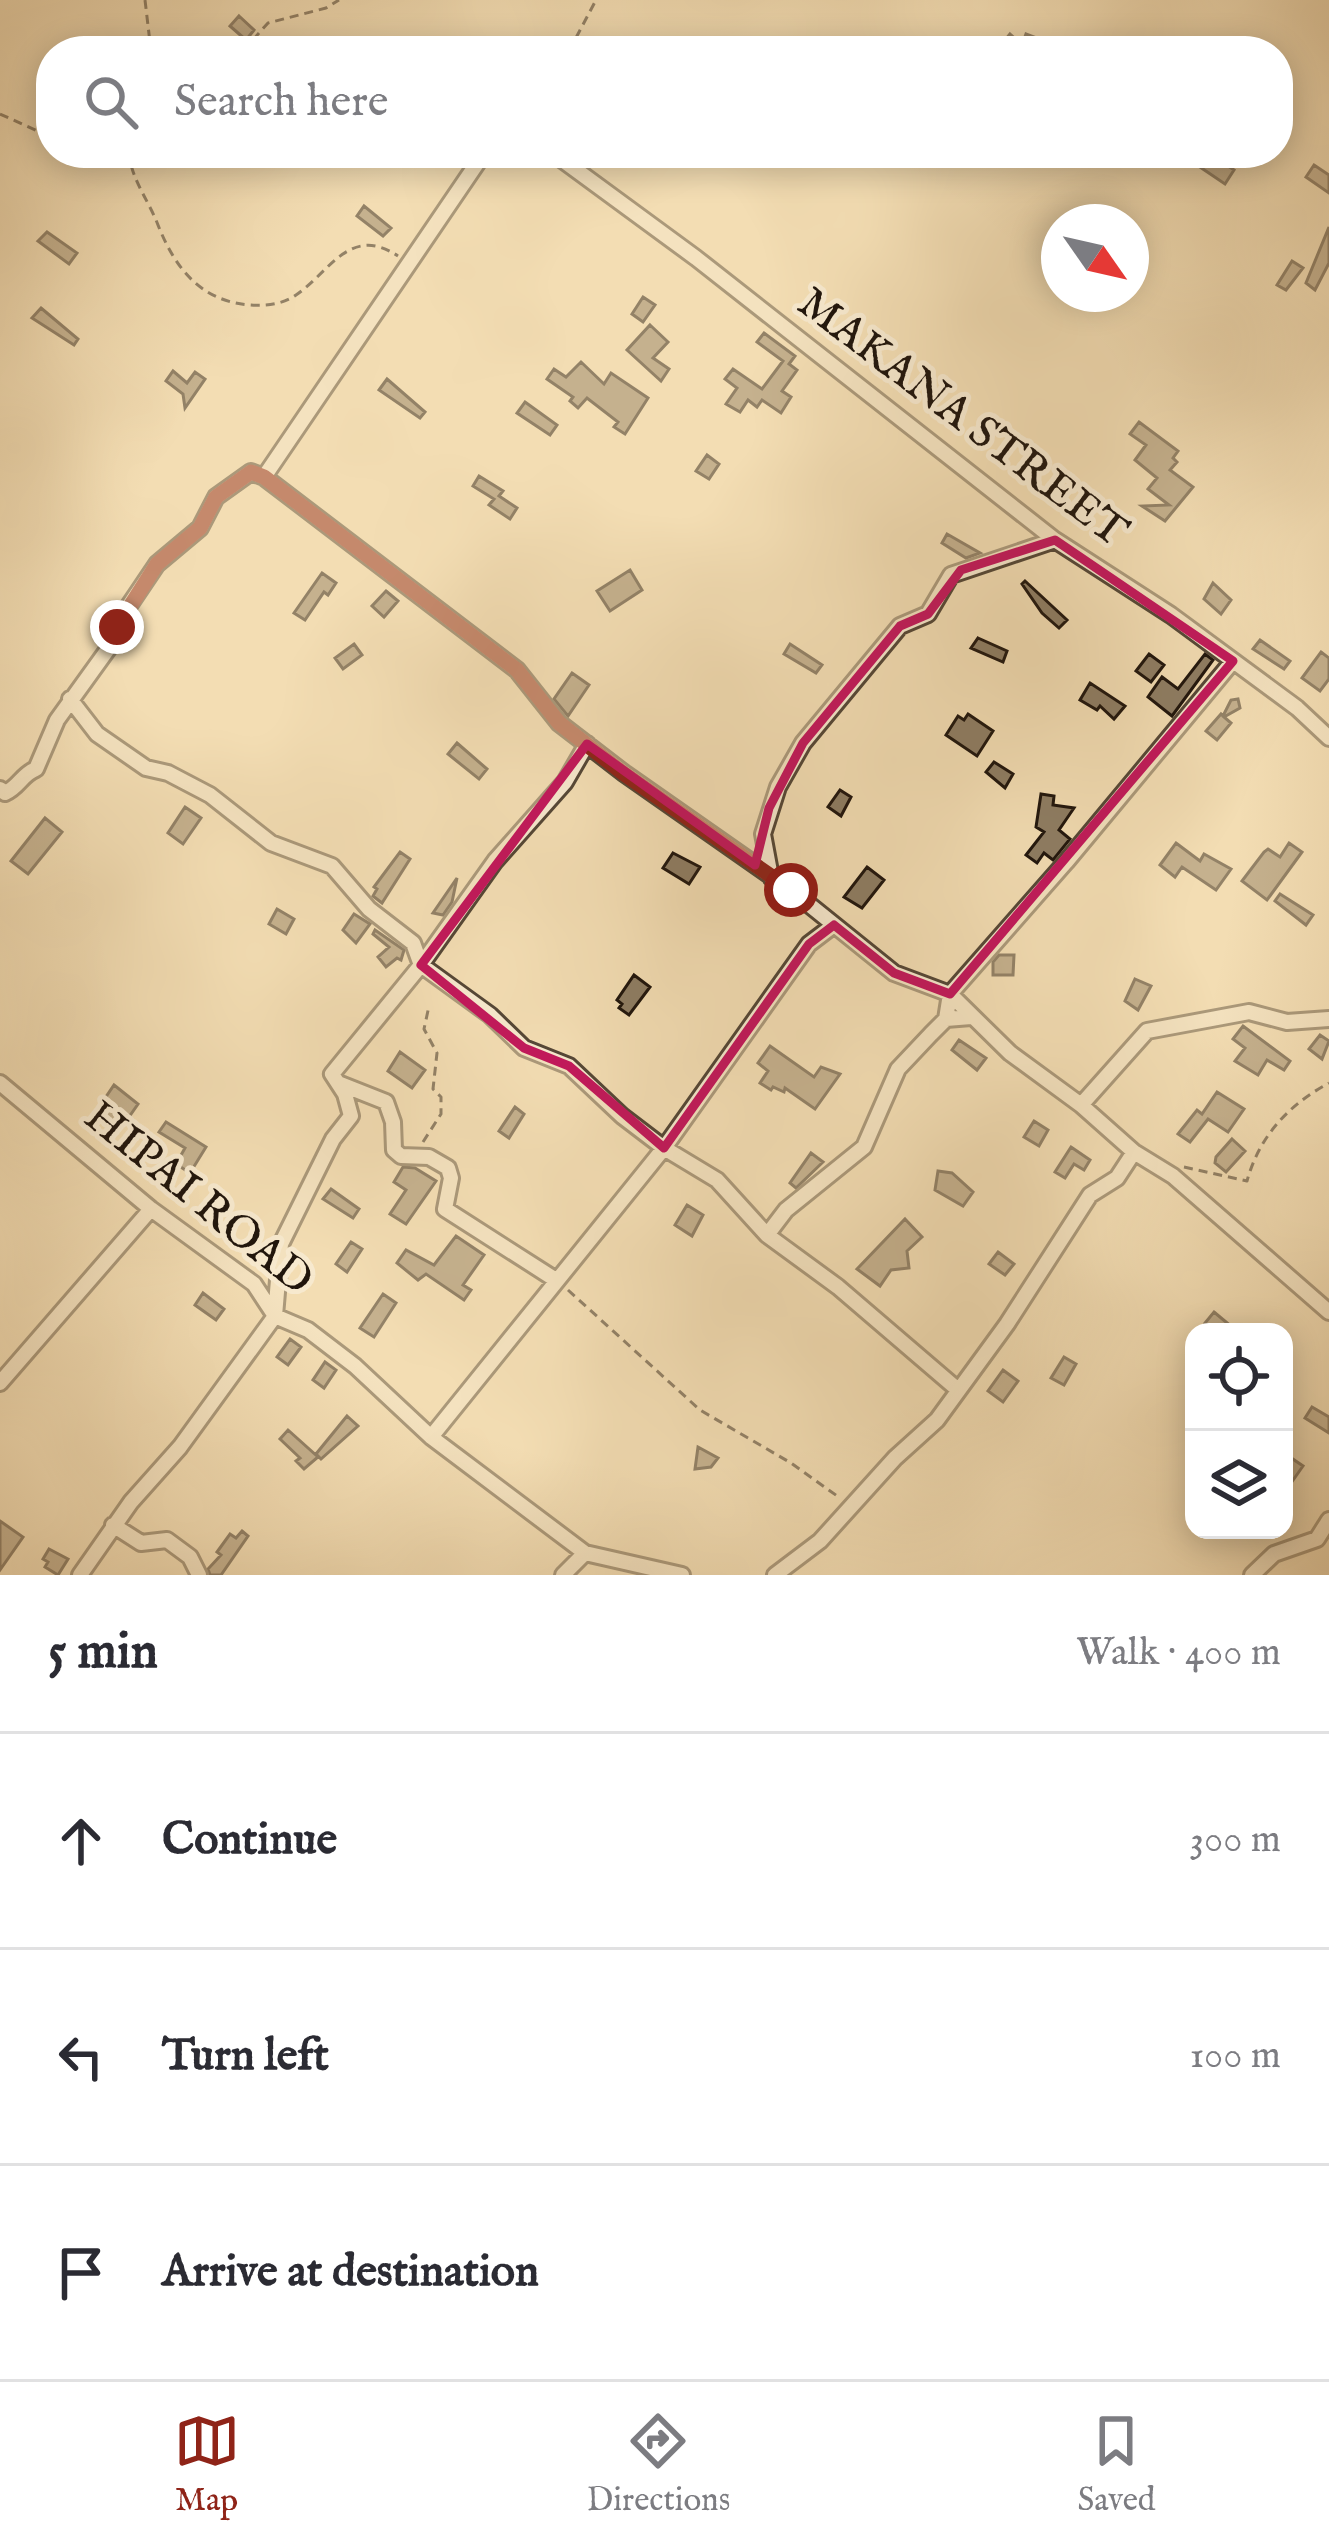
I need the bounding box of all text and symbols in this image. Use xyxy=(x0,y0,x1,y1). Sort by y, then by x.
search box xyxy=(36,36,1293,168)
icon: search xyxy=(78,69,144,135)
text: Search here xyxy=(174,74,388,131)
north arrow xyxy=(1041,204,1149,312)
street label: MAKANA STREET xyxy=(786,275,1139,561)
route end xyxy=(90,600,144,654)
route start xyxy=(764,863,818,917)
street label: HIPAI ROAD xyxy=(72,1089,324,1309)
map controls xyxy=(1185,1323,1293,1539)
button: locate xyxy=(1185,1323,1293,1431)
button: layers xyxy=(1185,1431,1293,1539)
text: 5 min xyxy=(48,1621,158,1686)
text: Walk · 400 m xyxy=(1076,1629,1281,1678)
icon: ahead xyxy=(48,1808,114,1874)
text: Continue xyxy=(162,1812,337,1869)
text: 300 m xyxy=(1189,1816,1281,1865)
icon: left xyxy=(48,2024,114,2090)
text: Turn left xyxy=(162,2028,329,2085)
text: 100 m xyxy=(1190,2032,1281,2081)
icon: arrive xyxy=(48,2240,114,2306)
text: Arrive at destination xyxy=(162,2244,539,2301)
tab: Map xyxy=(174,2408,240,2522)
tab: Directions xyxy=(587,2408,730,2522)
tab: Saved xyxy=(1077,2408,1155,2522)

